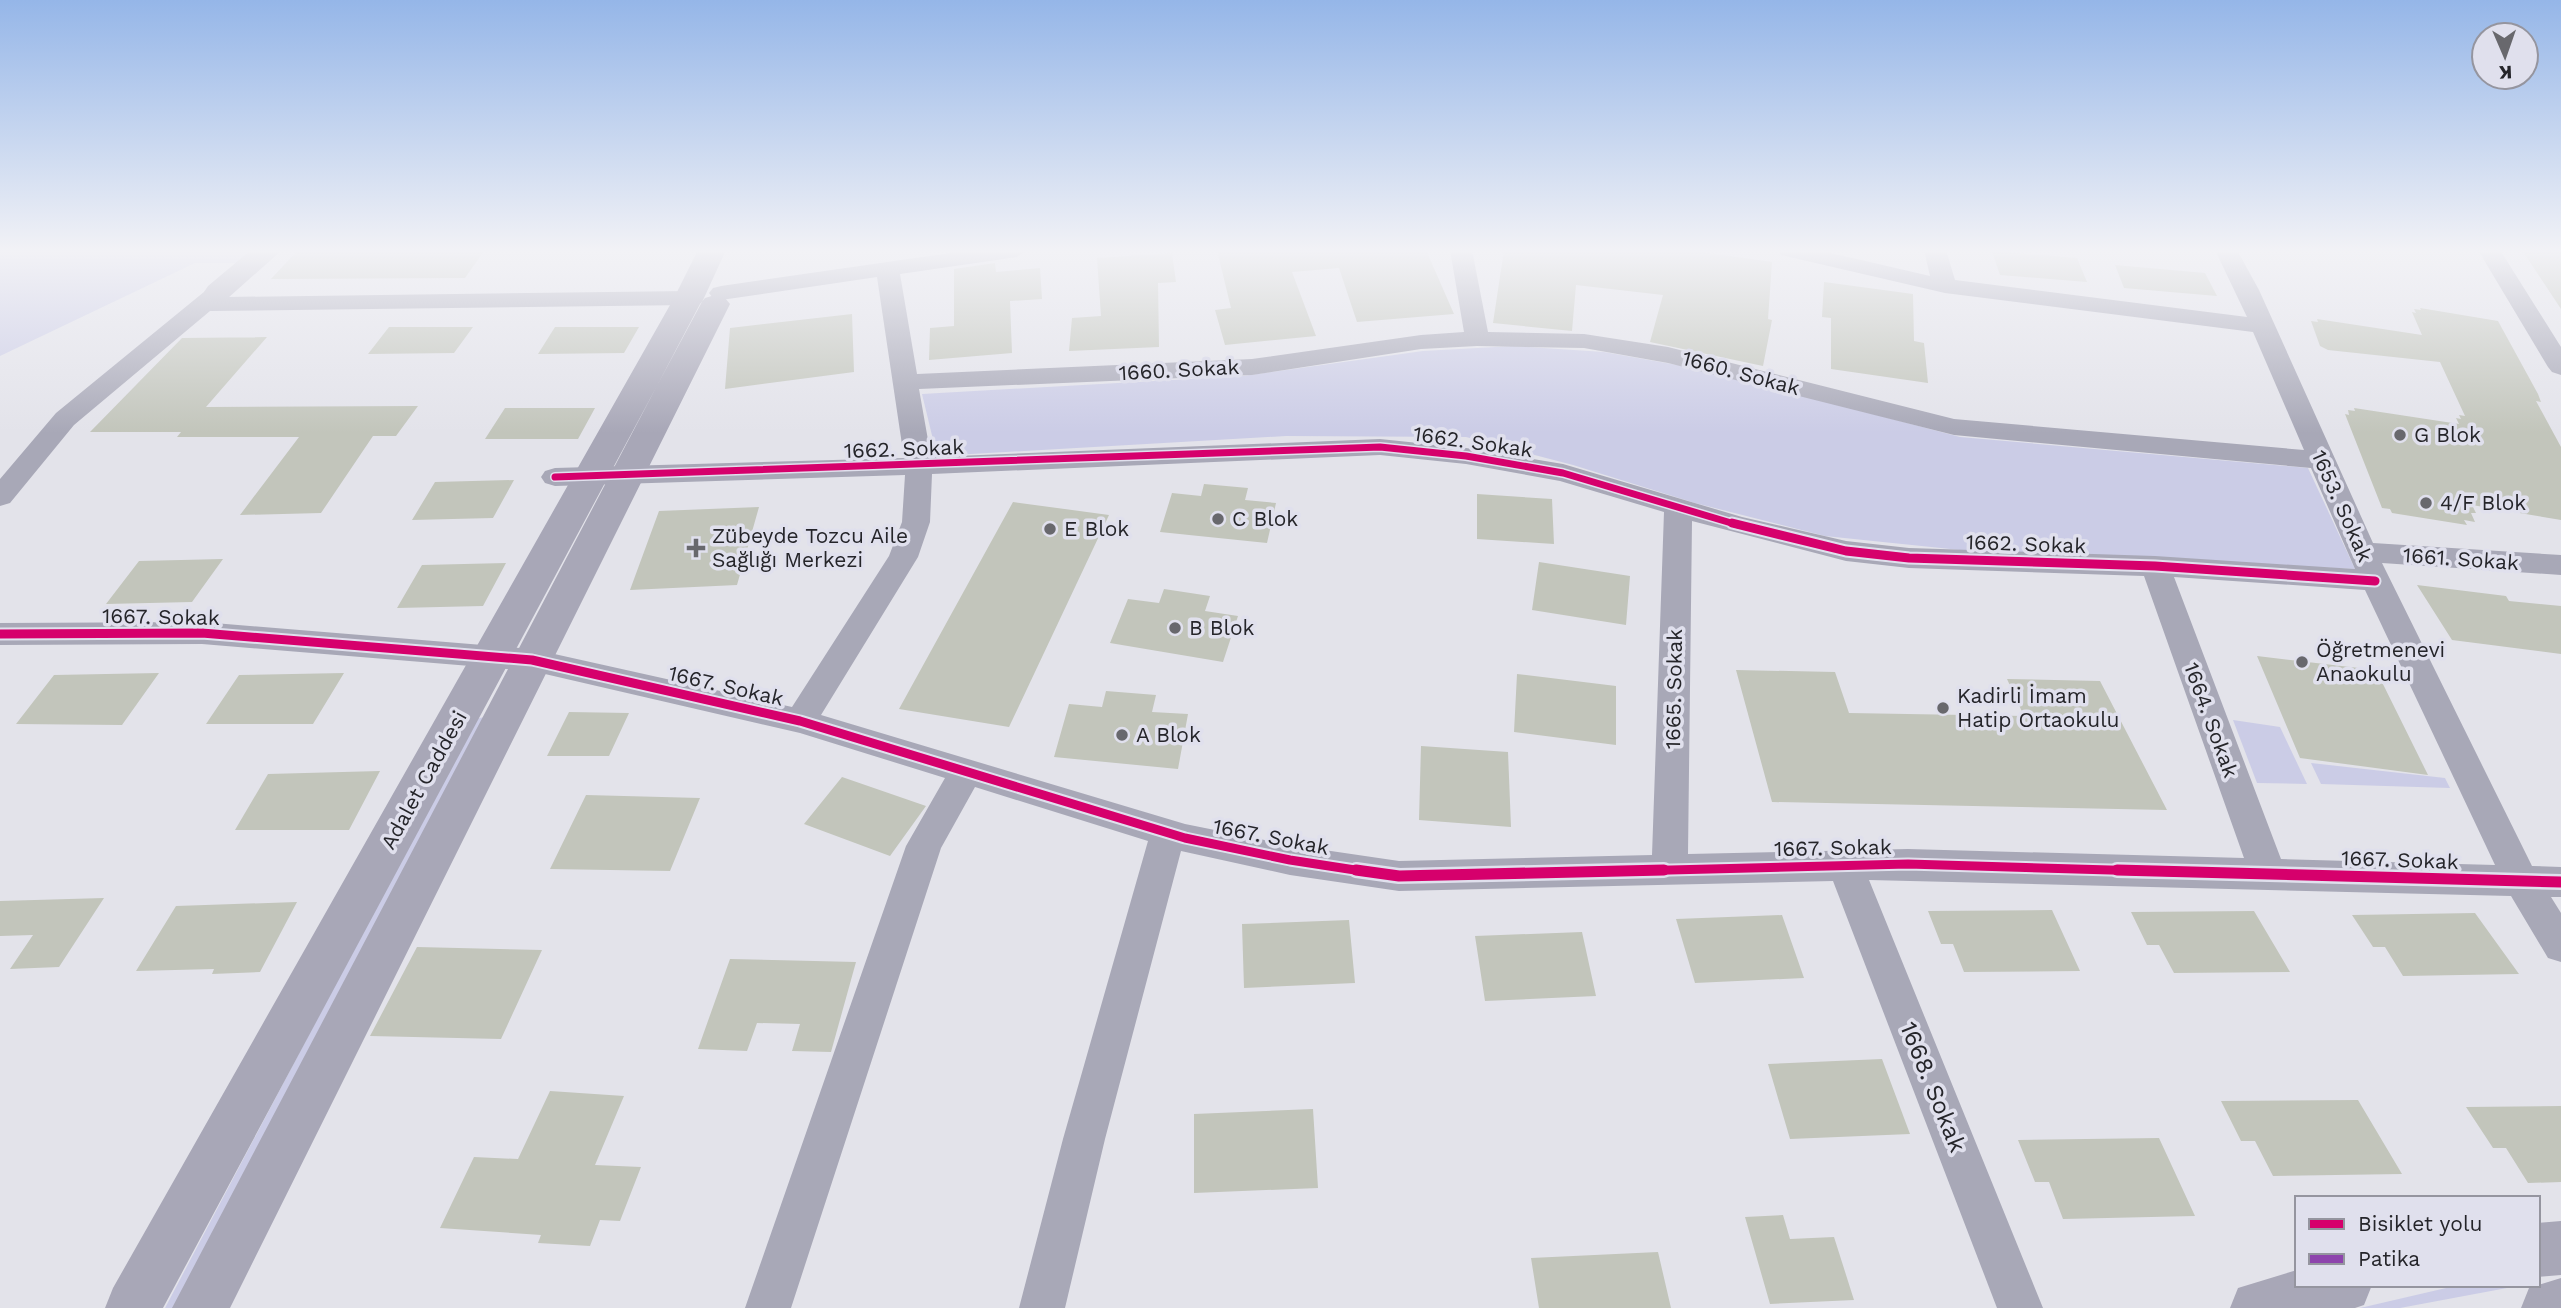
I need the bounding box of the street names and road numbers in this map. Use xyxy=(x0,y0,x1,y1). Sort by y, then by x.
street label: 1660. Sokak xyxy=(1680,345,1803,400)
street label: 1660. Sokak xyxy=(1118,354,1240,385)
street label: 1662. Sokak xyxy=(1412,421,1534,462)
street label: 1662. Sokak xyxy=(843,434,965,463)
street label: 1653. Sokak xyxy=(2307,446,2378,566)
street label: 1662. Sokak xyxy=(1965,529,2087,558)
street label: 1661. Sokak xyxy=(2402,542,2520,575)
street label: 1667. Sokak xyxy=(102,603,220,630)
street label: 1665. Sokak xyxy=(1660,629,1687,749)
street label: 1664. Sokak xyxy=(2179,659,2244,781)
street label: 1667. Sokak xyxy=(666,660,786,711)
street label: Adalet Caddesi xyxy=(375,706,472,853)
street label: 1667. Sokak xyxy=(1211,813,1331,860)
street label: 1667. Sokak xyxy=(1774,834,1892,861)
street label: 1667. Sokak xyxy=(2341,845,2459,874)
street label: 1668. Sokak xyxy=(1894,1018,1972,1157)

